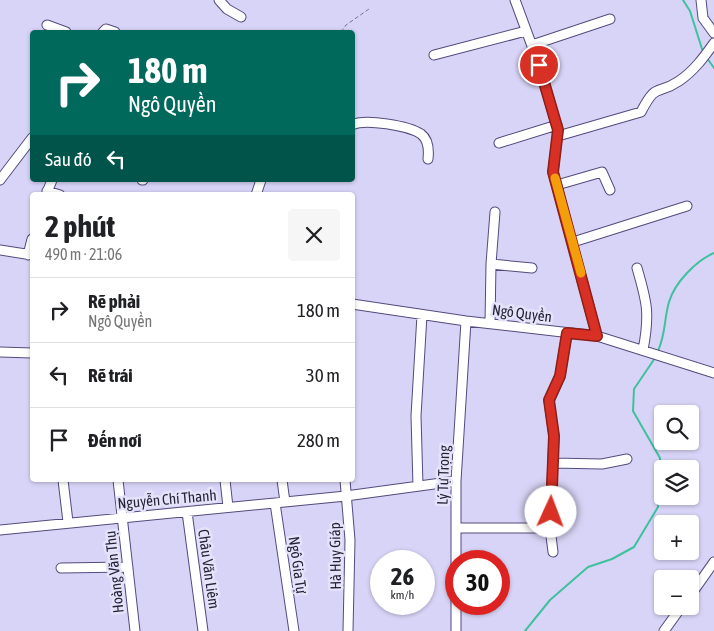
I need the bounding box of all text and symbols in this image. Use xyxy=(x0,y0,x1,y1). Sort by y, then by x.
pin xyxy=(518,44,560,86)
icon: right xyxy=(45,50,110,115)
text: 180 m xyxy=(128,50,207,90)
icon: arrive xyxy=(525,51,553,79)
text: Ngô Quyền xyxy=(128,91,216,117)
icon: left xyxy=(102,145,130,173)
text: Sau đó xyxy=(45,148,92,170)
text: 2 phút xyxy=(45,209,115,243)
button: close xyxy=(288,209,340,261)
text: 490 m · 21:06 xyxy=(45,245,122,263)
text: Rẽ phải xyxy=(88,290,140,312)
icon: right xyxy=(45,296,73,324)
text: 180 m xyxy=(297,299,340,321)
street label: Ngô Quyền xyxy=(491,301,553,325)
text: Ngô Quyền xyxy=(88,312,152,330)
icon: left xyxy=(45,361,73,389)
text: Rẽ trái xyxy=(88,364,133,386)
text: 30 m xyxy=(306,364,340,386)
map controls xyxy=(654,405,699,615)
button: search xyxy=(654,405,699,450)
icon: arrive xyxy=(45,426,73,454)
text: Đến nơi xyxy=(88,429,142,451)
text: 280 m xyxy=(297,429,340,451)
street label: Lý Tự Trọng xyxy=(433,444,453,505)
button: layers xyxy=(654,460,699,505)
position arrow xyxy=(524,485,576,537)
street label: Nguyễn Chí Thanh xyxy=(117,486,217,512)
button: + xyxy=(654,515,699,560)
street label: Hà Huy Giáp xyxy=(326,522,344,590)
street label: Châu Văn Liêm xyxy=(195,528,223,610)
street label: Hoàng Văn Thụ xyxy=(101,530,127,614)
street label: Ngô Gia Tự xyxy=(286,535,311,595)
speed limit sign: 30 xyxy=(445,550,510,615)
text: 26 xyxy=(391,562,414,590)
button: − xyxy=(654,570,699,615)
text: km/h xyxy=(391,588,414,602)

